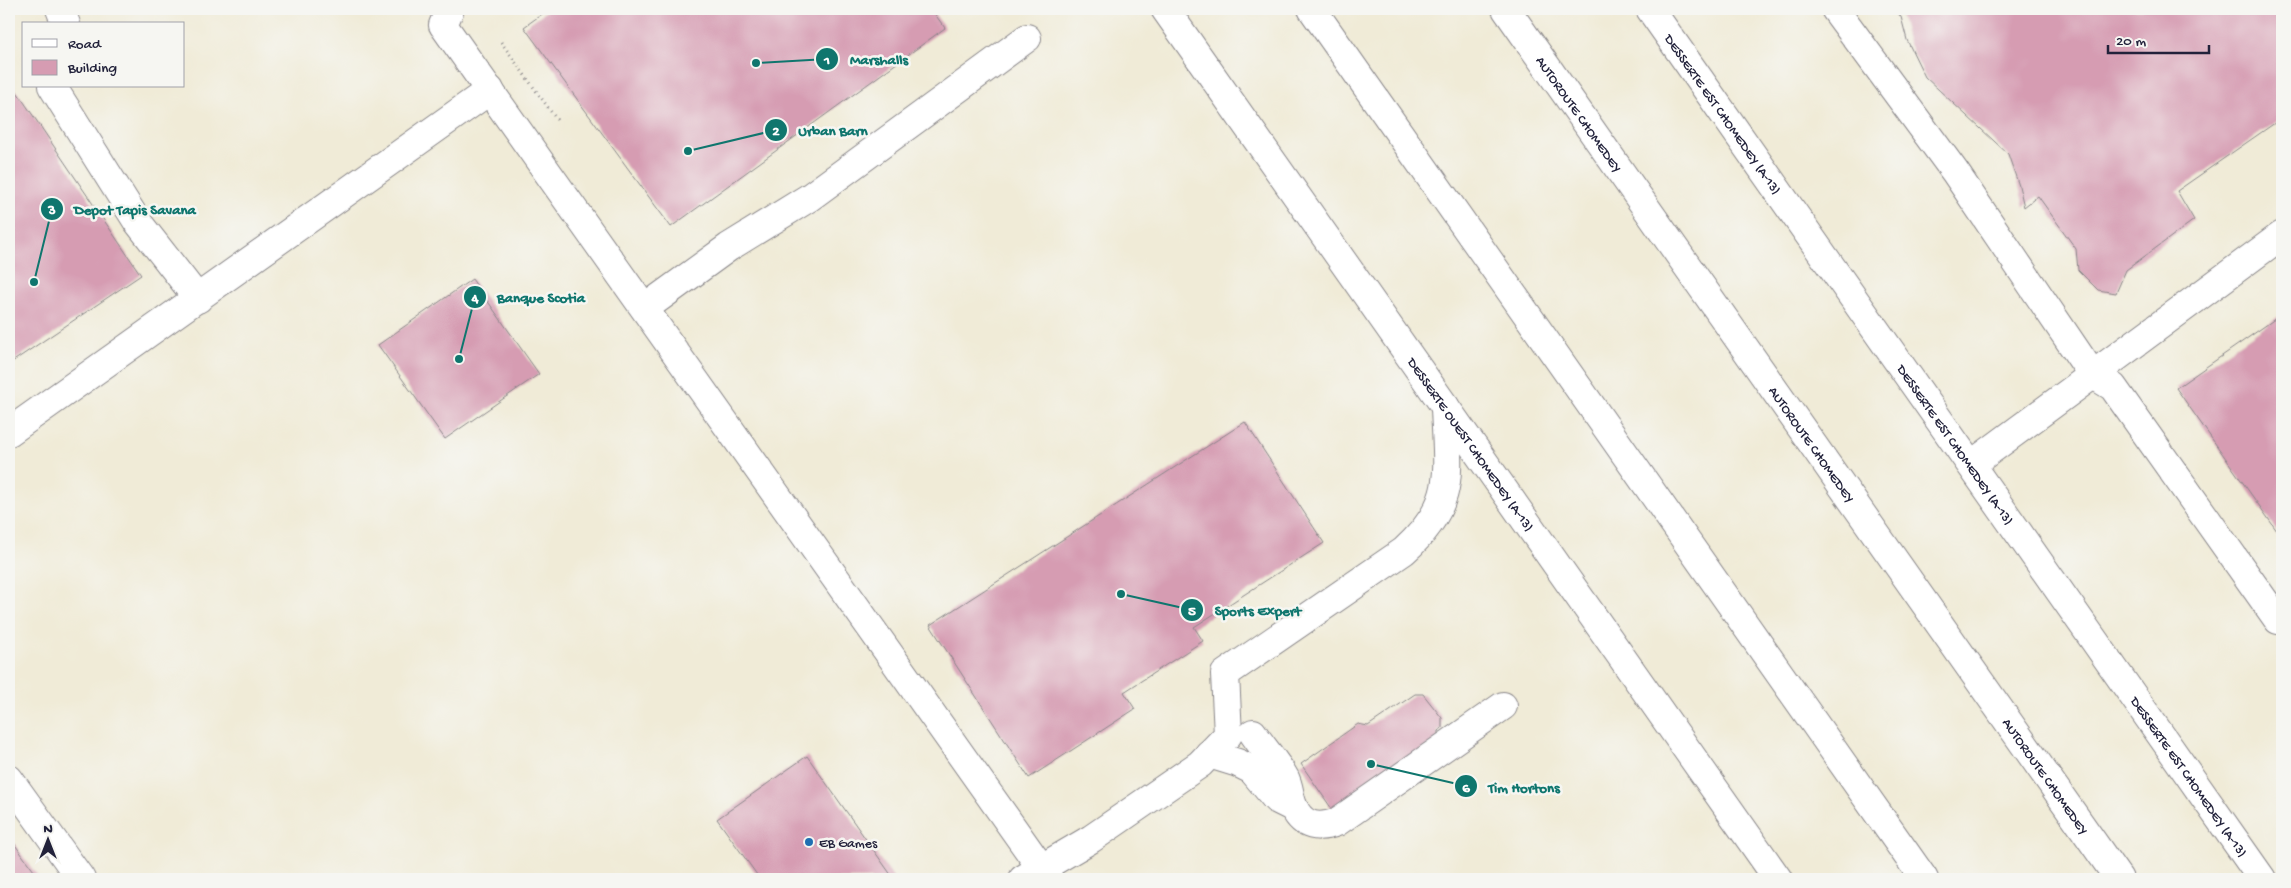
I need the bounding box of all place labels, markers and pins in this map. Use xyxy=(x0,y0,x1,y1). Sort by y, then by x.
callout: Marshalls xyxy=(815,44,918,74)
callout: Urban Barn xyxy=(763,115,878,145)
callout: Depot Tapis Savana xyxy=(40,194,206,224)
callout: Banque Scotia xyxy=(462,282,595,312)
callout: Sports Expert xyxy=(1180,595,1311,625)
callout: Tim Hortons xyxy=(1453,771,1570,801)
marker: EB Games xyxy=(803,836,815,848)
place label: EB Games xyxy=(819,836,878,853)

